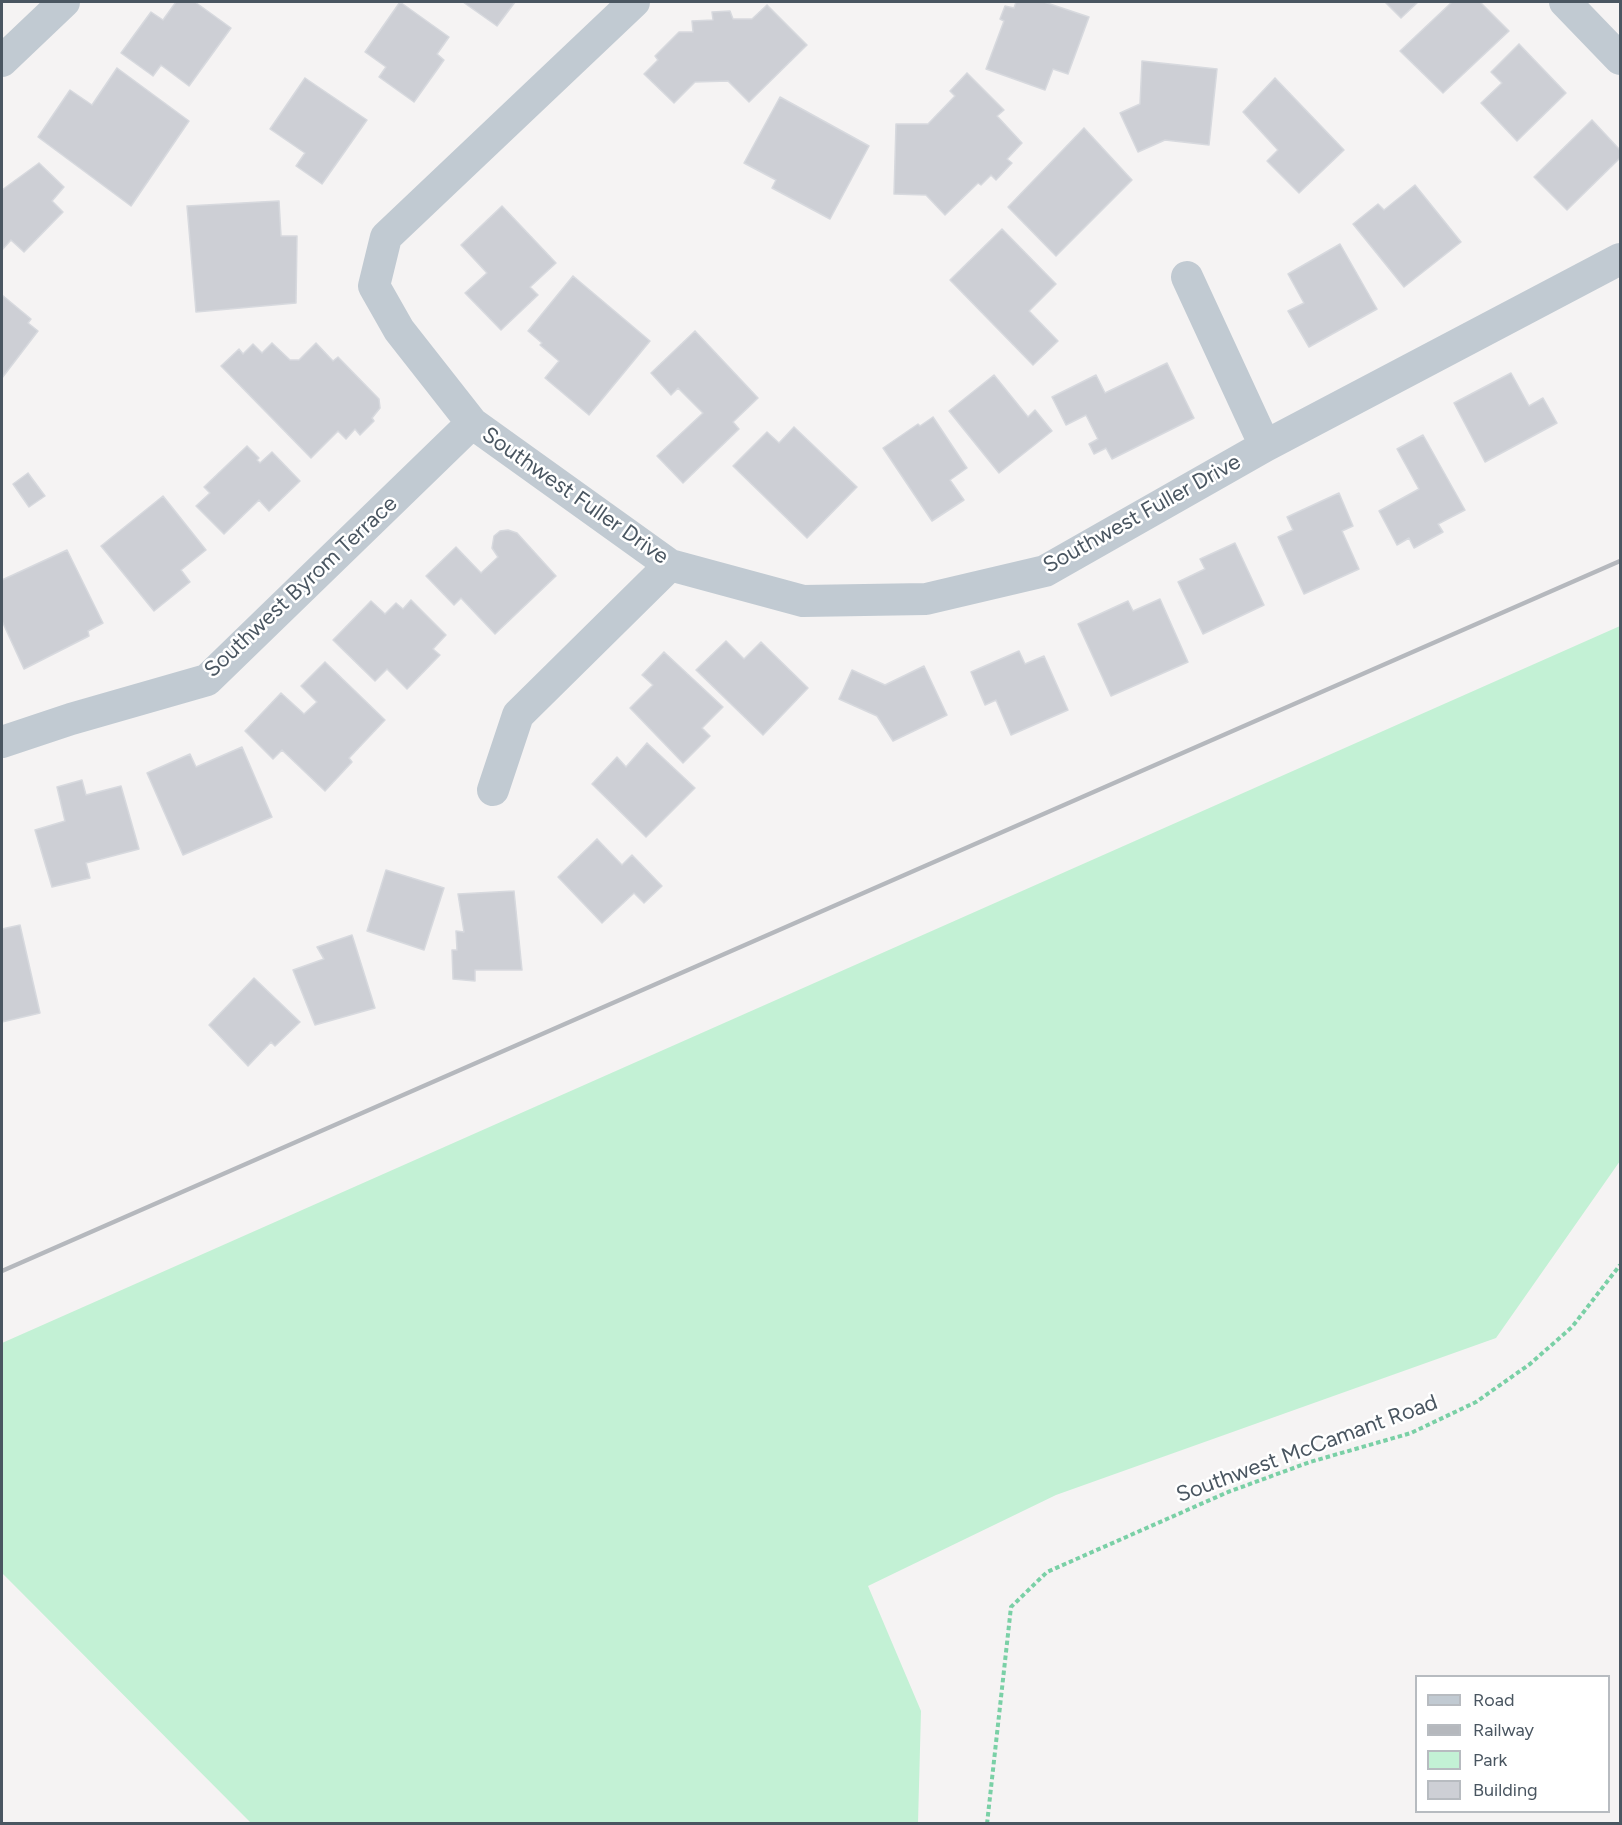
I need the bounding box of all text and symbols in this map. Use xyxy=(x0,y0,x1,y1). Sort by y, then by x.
street label: Southwest Fuller Drive xyxy=(477,422,673,570)
street label: Southwest Fuller Drive xyxy=(1039,449,1245,579)
street label: Southwest Byrom Terrace xyxy=(199,491,403,683)
street label: Southwest McCamant Road xyxy=(1173,1389,1441,1509)
legend xyxy=(1415,1675,1610,1813)
text: Road xyxy=(1473,1689,1514,1711)
text: Railway xyxy=(1473,1719,1534,1741)
text: Park xyxy=(1473,1749,1507,1771)
text: Building xyxy=(1473,1779,1538,1801)

